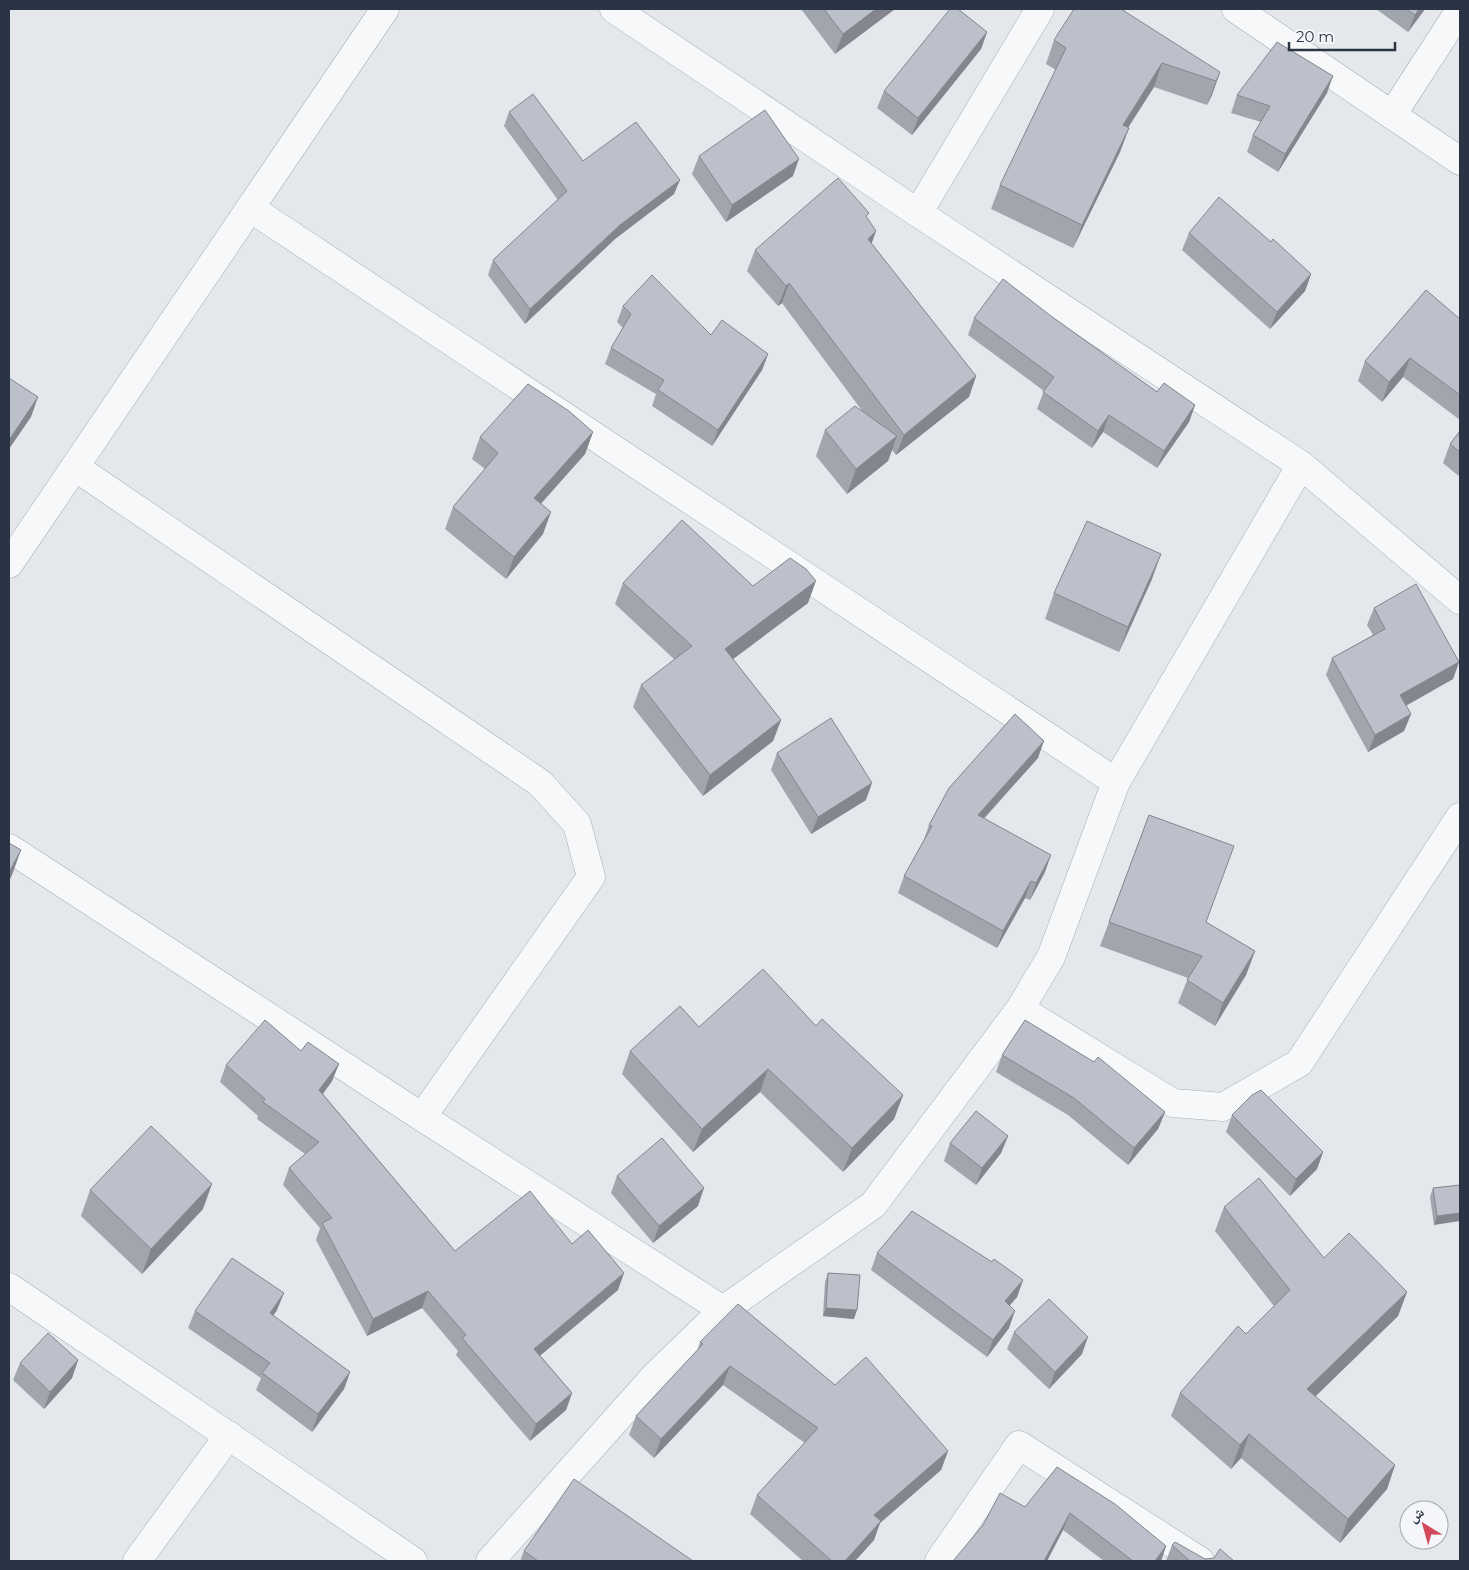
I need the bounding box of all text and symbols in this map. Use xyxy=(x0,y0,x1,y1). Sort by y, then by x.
scale bar xyxy=(1289,20,1395,52)
text: 20 m xyxy=(1296,27,1334,46)
north arrow xyxy=(1399,1500,1449,1550)
text: ش xyxy=(1405,1503,1428,1526)

